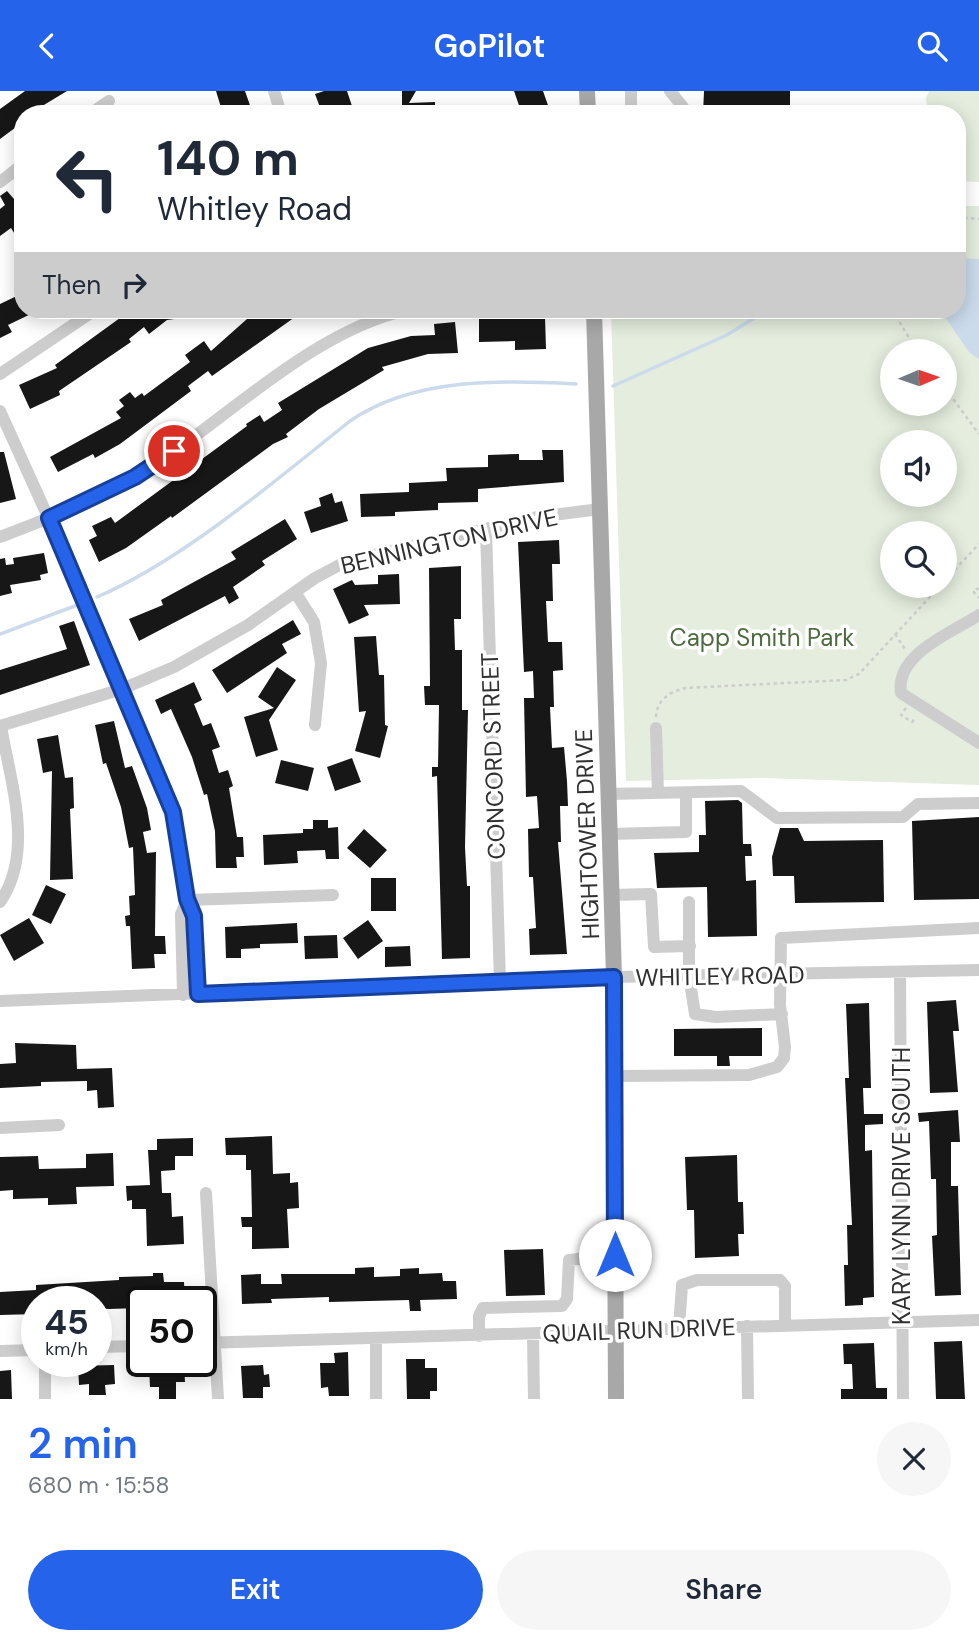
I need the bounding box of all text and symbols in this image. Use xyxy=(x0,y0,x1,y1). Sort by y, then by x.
text: GoPilot xyxy=(433,25,546,67)
icon: back xyxy=(28,27,66,65)
icon: search xyxy=(913,27,951,65)
text: 140 m xyxy=(157,126,299,190)
icon: left xyxy=(42,133,133,224)
text: Whitley Road xyxy=(157,188,352,230)
icon: right xyxy=(115,266,153,304)
text: Then xyxy=(42,268,101,302)
north arrow xyxy=(880,339,957,417)
map controls xyxy=(880,339,957,598)
pin xyxy=(144,421,204,481)
button: sound xyxy=(880,430,957,507)
icon: arrive xyxy=(155,432,193,470)
street label: BENNINGTON DRIVE xyxy=(337,501,561,581)
button: search xyxy=(880,521,957,598)
park label: Capp Smith Park xyxy=(670,622,854,653)
street label: CONCORD STREET xyxy=(474,652,512,860)
street label: HIGHTOWER DRIVE xyxy=(568,728,606,940)
street label: WHITLEY ROAD xyxy=(635,959,805,993)
street label: KARY LYNN DRIVE SOUTH xyxy=(886,1047,917,1325)
position arrow xyxy=(578,1218,652,1292)
speed limit sign: 50 xyxy=(126,1286,217,1377)
text: 45 xyxy=(44,1299,89,1345)
street label: QUAIL RUN DRIVE xyxy=(542,1311,736,1349)
text: km/h xyxy=(45,1337,88,1361)
text: 2 min xyxy=(28,1416,138,1471)
button: close xyxy=(877,1422,951,1496)
text: 680 m · 15:58 xyxy=(28,1470,169,1500)
button: Exit xyxy=(28,1550,483,1630)
button: Share xyxy=(497,1550,951,1630)

